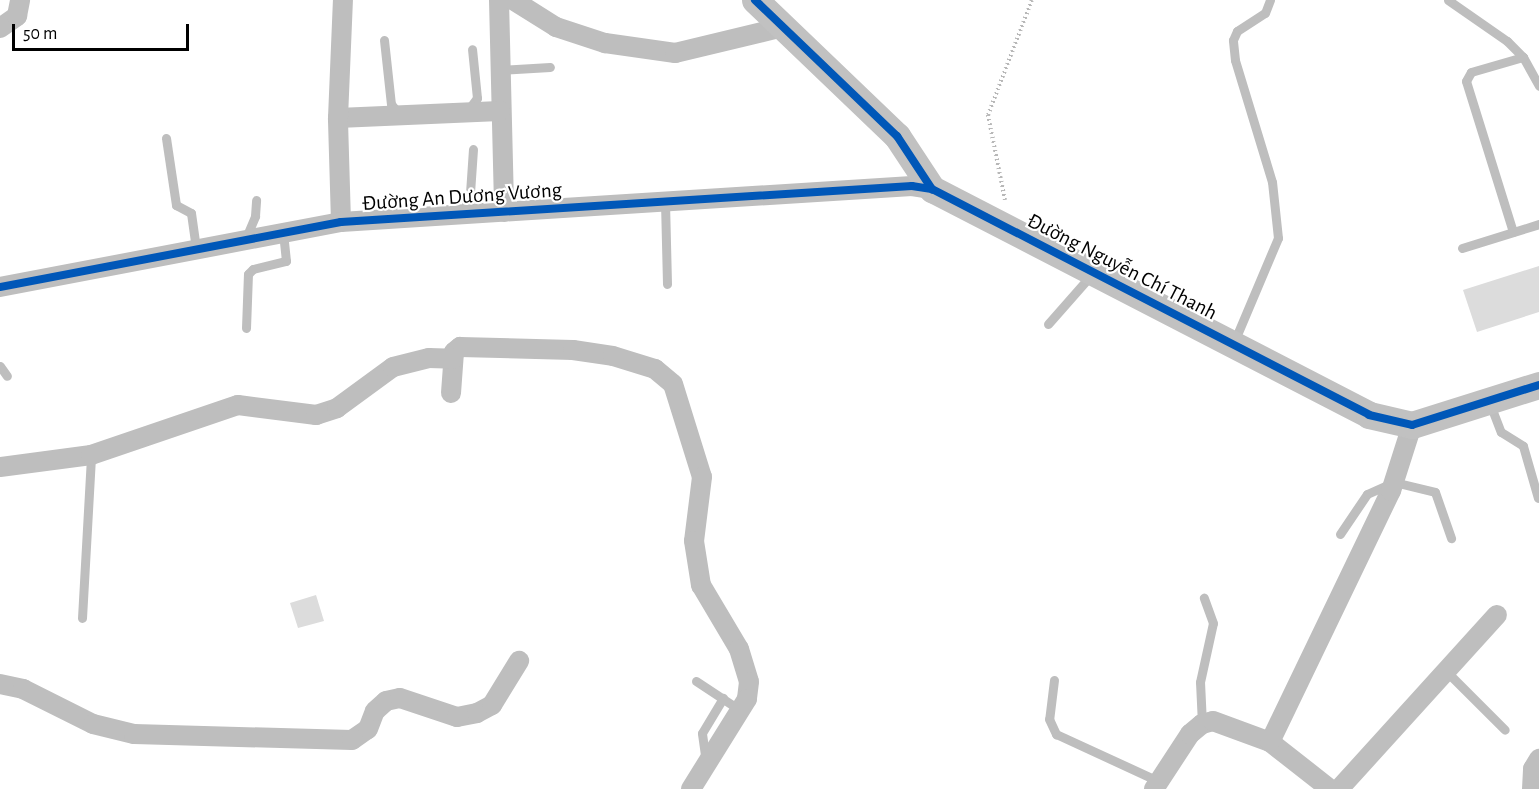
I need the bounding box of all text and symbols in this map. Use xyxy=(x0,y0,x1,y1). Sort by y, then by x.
scale bar xyxy=(15,12,192,50)
text: 50 m xyxy=(23,25,57,43)
street label: Đường An Dương Vương xyxy=(361,177,563,217)
street label: Đường Nguyễn Chí Thanh xyxy=(1023,208,1221,326)

